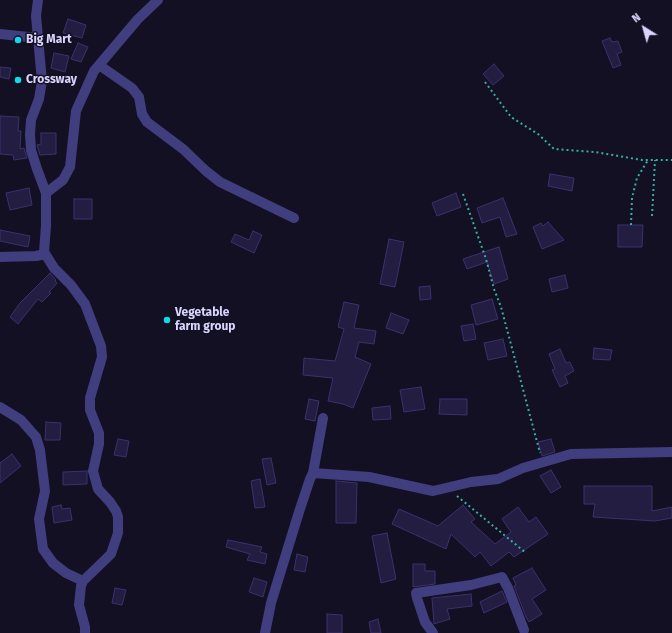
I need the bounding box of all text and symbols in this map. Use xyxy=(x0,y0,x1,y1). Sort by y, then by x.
north arrow xyxy=(624,8,664,48)
text: N xyxy=(630,11,643,25)
place label: Big Mart xyxy=(26,33,72,47)
marker: Big Mart xyxy=(13,35,23,45)
place label: Crossway xyxy=(26,73,77,87)
marker: Crossway xyxy=(13,75,23,85)
place label: Vegetable farm group xyxy=(175,306,235,334)
marker: Vegetable farm group xyxy=(162,315,172,325)

